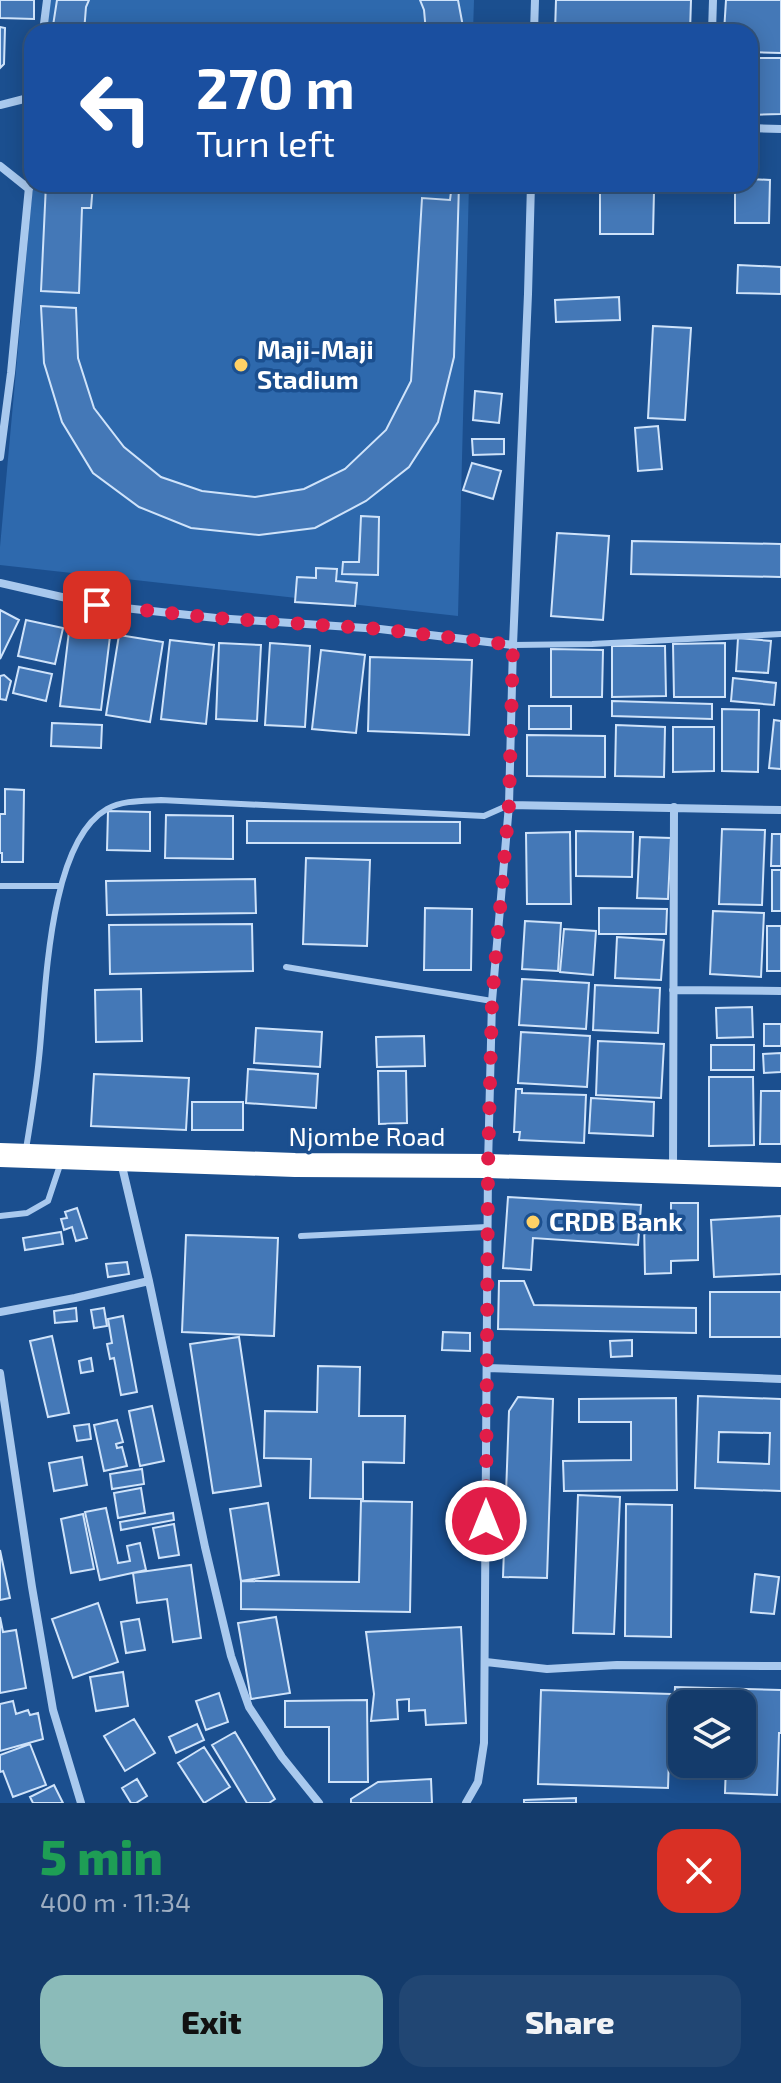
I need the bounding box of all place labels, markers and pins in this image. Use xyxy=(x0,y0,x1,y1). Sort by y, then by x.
place label: Maji-Maji Stadium xyxy=(257,333,374,394)
marker: Maji-Maji Stadium xyxy=(232,356,250,374)
pin xyxy=(63,571,131,639)
place label: CRDB Bank xyxy=(549,1205,683,1236)
marker: CRDB Bank xyxy=(524,1213,542,1231)

